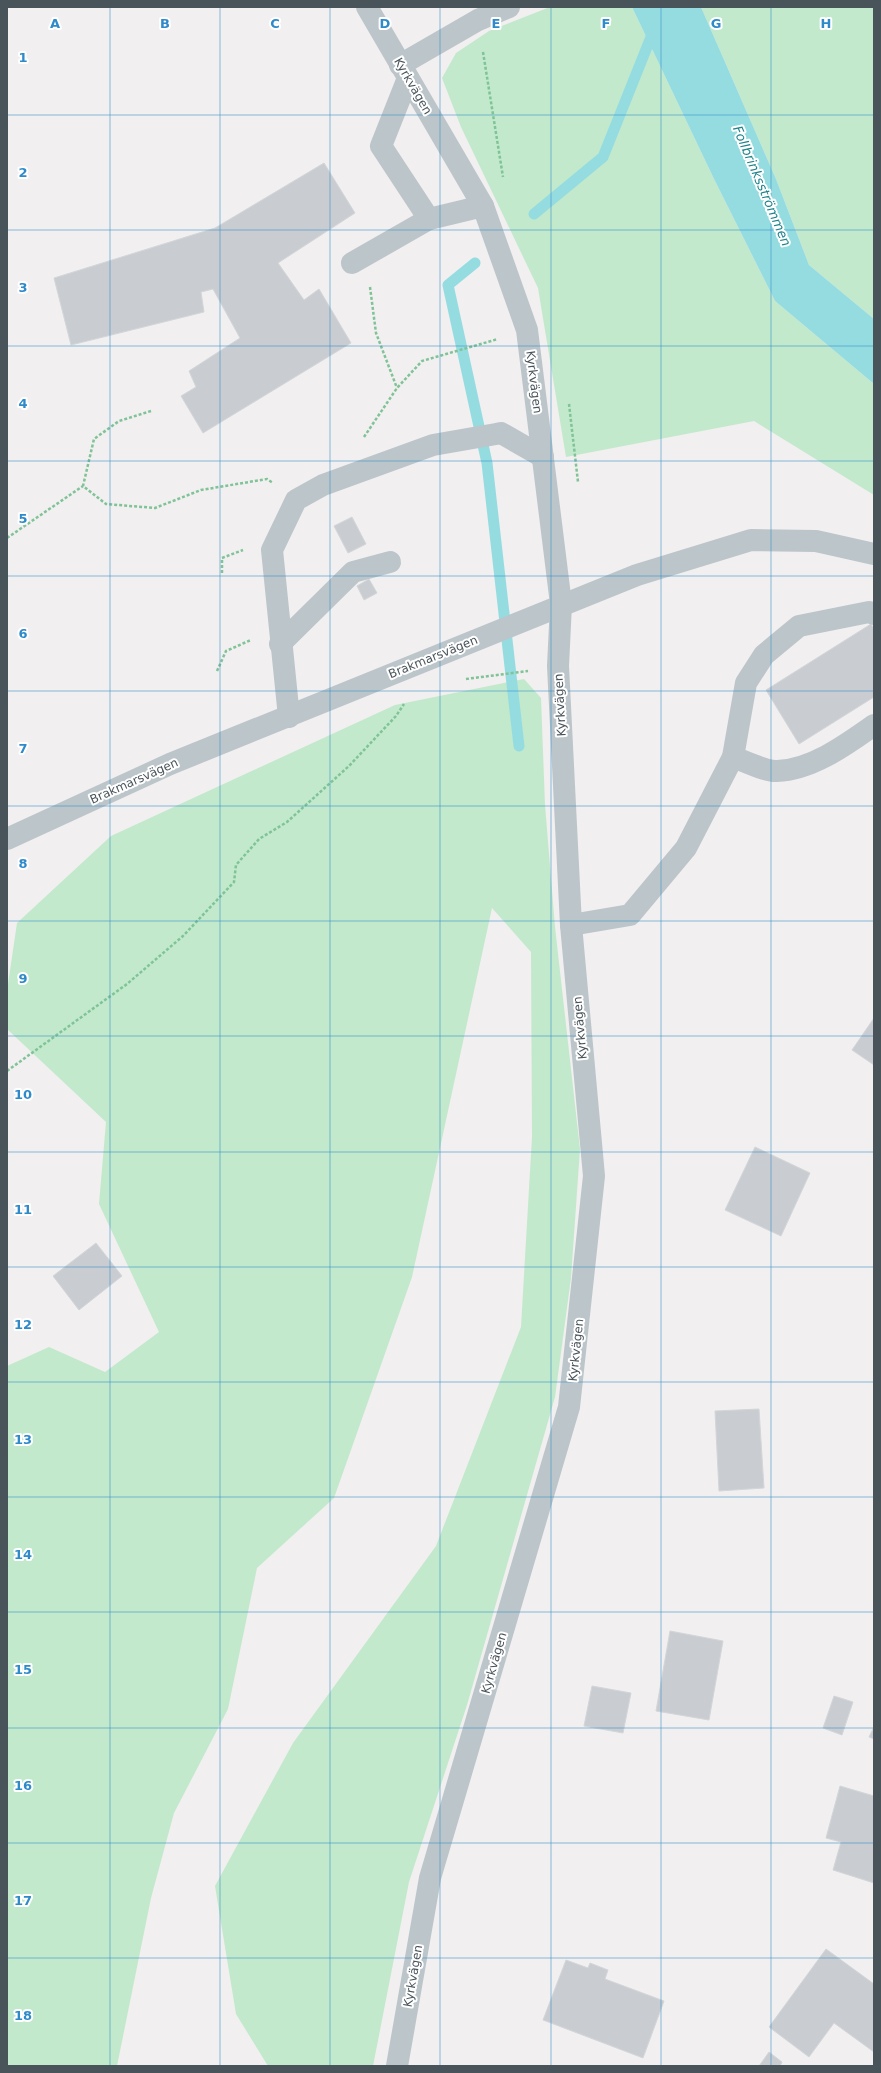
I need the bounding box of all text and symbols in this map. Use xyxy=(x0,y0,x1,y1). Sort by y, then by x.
text: A xyxy=(50,16,60,31)
text: B xyxy=(160,16,170,31)
text: C xyxy=(270,16,280,31)
text: D xyxy=(380,16,391,31)
text: E xyxy=(492,16,500,31)
text: F xyxy=(602,16,610,31)
text: G xyxy=(711,16,721,31)
text: H xyxy=(821,16,831,31)
text: 1 xyxy=(18,50,28,65)
street label: Kyrkvägen xyxy=(391,55,435,117)
water label: Follbrinksströmmen xyxy=(730,124,794,248)
text: 2 xyxy=(18,165,28,180)
text: 3 xyxy=(18,280,28,295)
street label: Kyrkvägen xyxy=(523,350,545,414)
text: 4 xyxy=(18,396,28,411)
text: 5 xyxy=(18,511,28,526)
text: 6 xyxy=(18,626,28,641)
street label: Brakmarsvägen xyxy=(386,633,480,681)
street label: Kyrkvägen xyxy=(551,673,569,737)
text: 7 xyxy=(18,741,28,756)
street label: Brakmarsvägen xyxy=(88,755,180,807)
text: 8 xyxy=(18,856,28,871)
text: 9 xyxy=(18,971,28,986)
street label: Kyrkvägen xyxy=(570,996,590,1060)
text: 10 xyxy=(14,1087,32,1102)
text: 11 xyxy=(14,1202,32,1217)
text: 12 xyxy=(14,1317,32,1332)
street label: Kyrkvägen xyxy=(566,1318,586,1382)
text: 13 xyxy=(14,1432,32,1447)
text: 14 xyxy=(14,1547,32,1562)
street label: Kyrkvägen xyxy=(479,1631,509,1695)
text: 15 xyxy=(14,1662,32,1677)
text: 16 xyxy=(14,1778,32,1793)
text: 17 xyxy=(14,1893,32,1908)
street label: Kyrkvägen xyxy=(401,1944,425,2008)
text: 18 xyxy=(14,2008,32,2023)

